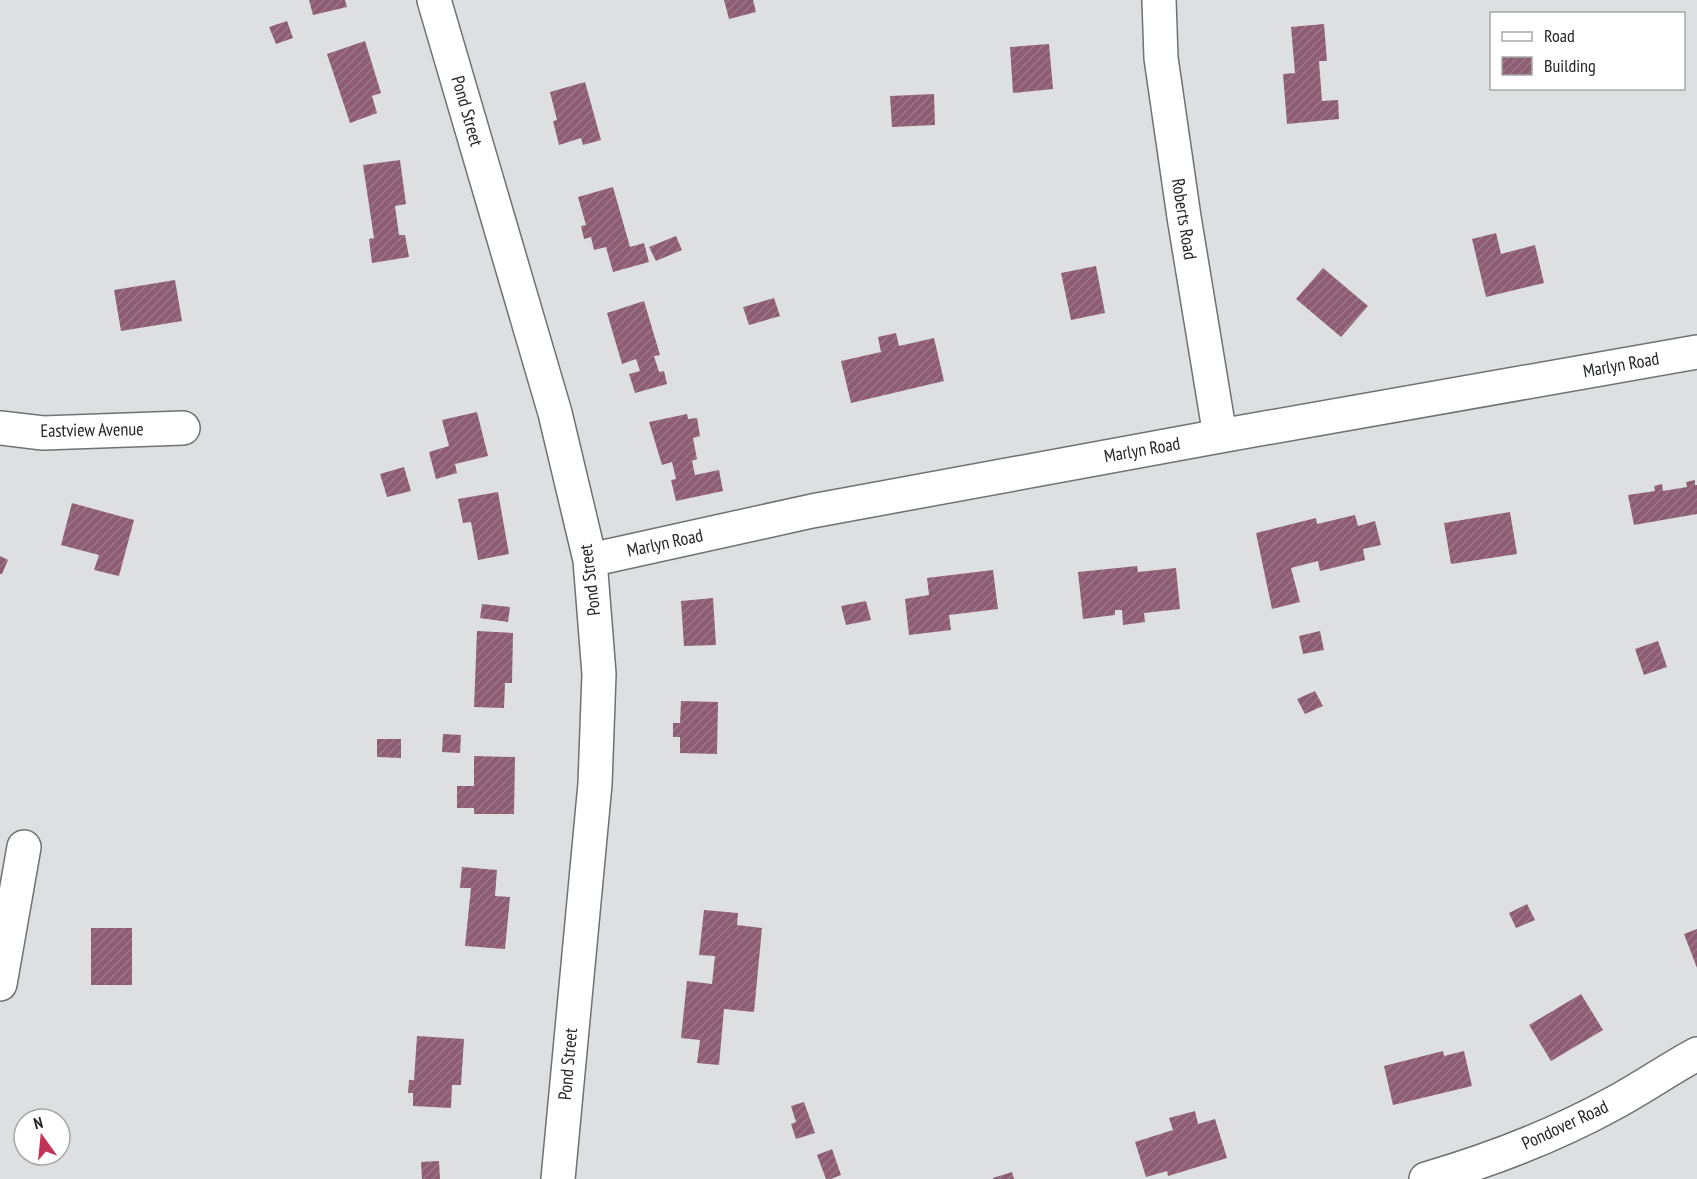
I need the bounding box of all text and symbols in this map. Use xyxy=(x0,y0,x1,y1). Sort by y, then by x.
legend xyxy=(1490,12,1685,90)
text: Road xyxy=(1544,24,1575,47)
text: Building xyxy=(1544,54,1596,77)
street label: Pond Street xyxy=(446,73,488,149)
street label: Roberts Road xyxy=(1167,177,1202,261)
street label: Marlyn Road xyxy=(1581,346,1661,383)
street label: Eastview Avenue xyxy=(40,417,144,442)
street label: Marlyn Road xyxy=(1102,431,1182,468)
street label: Marlyn Road xyxy=(625,523,705,562)
street label: Pond Street xyxy=(574,543,605,617)
street label: Pond Street xyxy=(553,1027,582,1101)
street label: Pondover Road xyxy=(1518,1095,1612,1155)
north arrow xyxy=(12,1107,72,1167)
text: N xyxy=(31,1112,45,1133)

